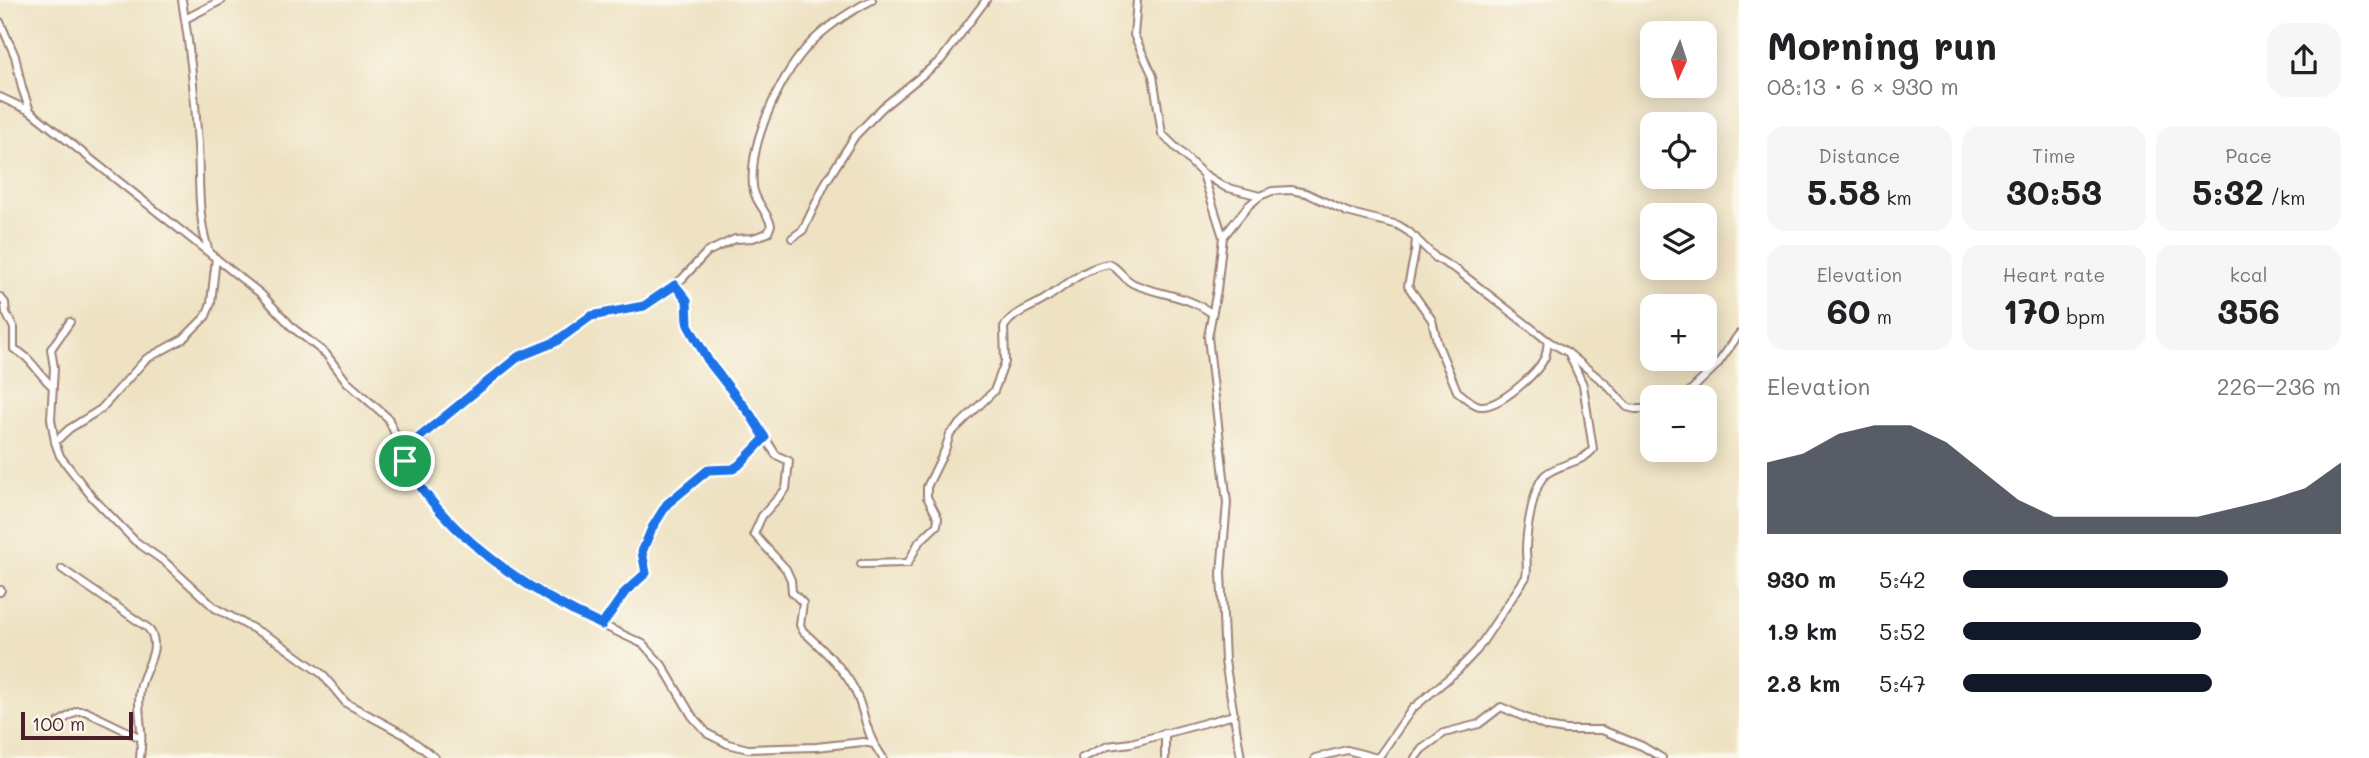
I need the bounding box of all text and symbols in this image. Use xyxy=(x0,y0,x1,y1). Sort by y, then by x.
text: Morning run xyxy=(1767,20,1997,70)
north arrow xyxy=(1640,21,1717,98)
map controls xyxy=(1640,21,1717,462)
button: share xyxy=(2267,23,2341,97)
text: 08:13 · 6 × 930 m xyxy=(1767,71,1959,101)
button: locate xyxy=(1640,112,1717,189)
text: Distance xyxy=(1818,143,1900,168)
text: Time xyxy=(2032,143,2076,168)
text: Pace xyxy=(2225,143,2272,168)
text: 5.58 xyxy=(1807,168,1880,214)
text: 30:53 xyxy=(2006,168,2102,214)
text: 5:32 xyxy=(2192,168,2264,214)
text: km xyxy=(1880,185,1912,210)
text: /km xyxy=(2264,185,2305,210)
button: layers xyxy=(1640,203,1717,280)
text: Elevation xyxy=(1817,262,1902,287)
text: Heart rate xyxy=(2003,262,2105,287)
text: kcal xyxy=(2230,262,2268,287)
text: 60 xyxy=(1827,287,1871,333)
text: 170 xyxy=(2003,287,2060,333)
text: 356 xyxy=(2217,287,2280,333)
button: + xyxy=(1640,294,1717,371)
text: m xyxy=(1871,304,1892,329)
text: bpm xyxy=(2060,304,2105,329)
text: Elevation xyxy=(1767,371,1870,401)
text: 226–236 m xyxy=(2217,371,2341,401)
button: − xyxy=(1640,385,1717,462)
pin xyxy=(375,431,435,491)
icon: arrive xyxy=(386,442,424,480)
text: 930 m xyxy=(1767,564,1836,594)
text: 5:42 xyxy=(1879,564,1926,594)
text: 1.9 km xyxy=(1767,616,1837,646)
text: 5:52 xyxy=(1879,616,1926,646)
text: 2.8 km xyxy=(1767,668,1840,698)
text: 5:47 xyxy=(1879,668,1926,698)
scale bar xyxy=(21,709,133,741)
text: 100 m xyxy=(32,711,85,736)

